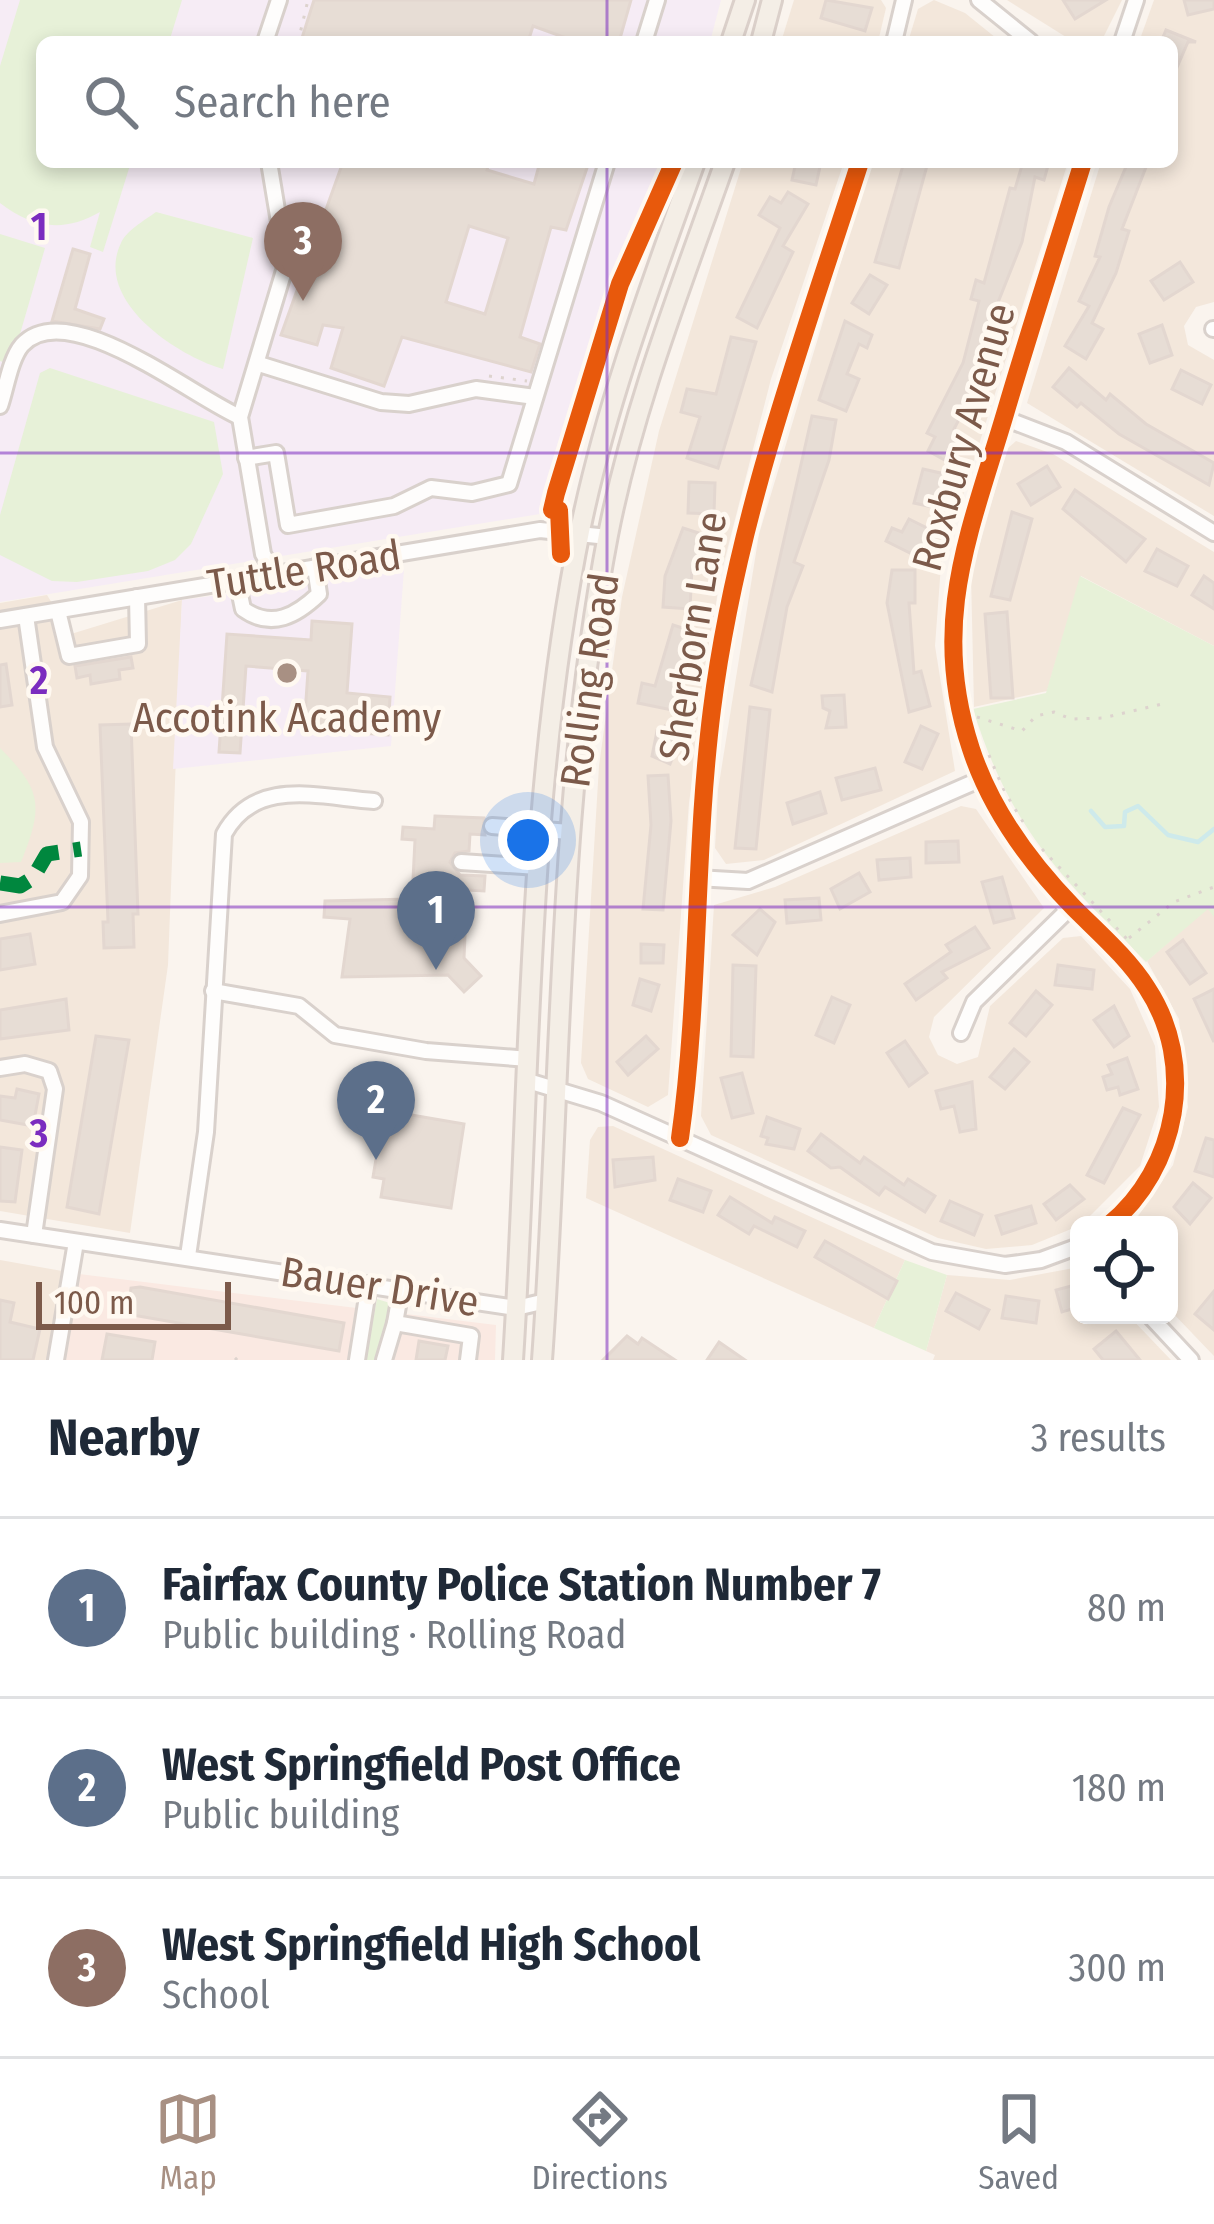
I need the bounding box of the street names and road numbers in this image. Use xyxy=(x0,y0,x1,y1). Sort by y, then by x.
street label: Roxbury Avenue xyxy=(902,298,1026,577)
street label: Sherborn Lane xyxy=(649,508,737,764)
street label: Tuttle Road xyxy=(204,530,405,610)
street label: Rolling Road xyxy=(550,570,630,791)
street label: Bauer Drive xyxy=(277,1247,482,1327)

